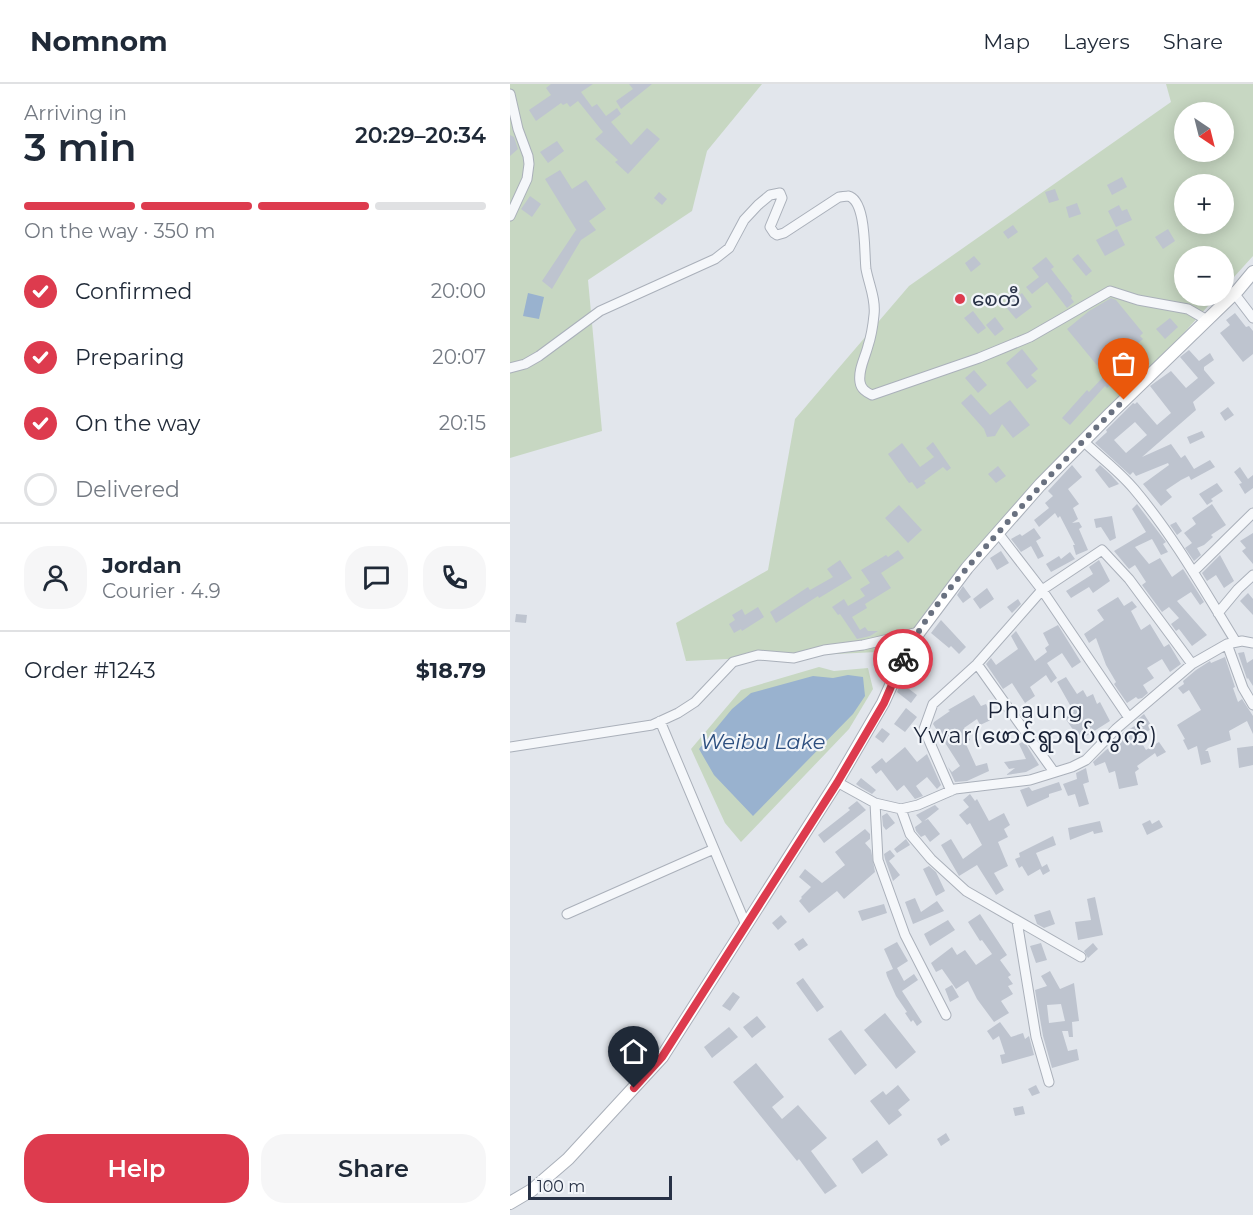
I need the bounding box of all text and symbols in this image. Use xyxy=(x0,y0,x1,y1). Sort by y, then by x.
text: Nomnom xyxy=(30,24,168,58)
text: Map xyxy=(983,29,1030,54)
text: Layers xyxy=(1063,29,1130,54)
text: Share xyxy=(1163,29,1223,54)
text: Arriving in xyxy=(24,101,127,125)
north arrow xyxy=(1174,102,1234,162)
map controls xyxy=(1174,102,1234,306)
text: 20:29–20:34 xyxy=(355,122,486,149)
text: 3 min xyxy=(24,123,137,171)
button: + xyxy=(1174,174,1234,234)
text: On the way · 350 m xyxy=(24,219,216,243)
button: − xyxy=(1174,246,1234,306)
icon: check xyxy=(24,275,57,308)
text: Confirmed xyxy=(75,278,192,305)
text: 20:00 xyxy=(431,279,486,303)
place label: စေတီ xyxy=(972,285,1020,311)
marker: စေတီ xyxy=(953,292,967,306)
pin xyxy=(1098,338,1149,400)
icon: check xyxy=(24,341,57,374)
text: Preparing xyxy=(75,344,184,371)
text: 20:07 xyxy=(432,345,486,369)
icon: bag xyxy=(1107,347,1140,380)
icon: check xyxy=(24,407,57,440)
text: On the way xyxy=(75,410,200,437)
text: 20:15 xyxy=(439,411,486,435)
text: Delivered xyxy=(75,476,180,503)
button: person xyxy=(24,546,87,609)
button: chat xyxy=(345,546,408,609)
button: phone xyxy=(423,546,486,609)
text: Jordan xyxy=(102,552,182,579)
text: Courier · 4.9 xyxy=(102,579,221,603)
courier xyxy=(873,629,933,689)
icon: bike xyxy=(887,643,920,676)
text: Order #1243 xyxy=(24,657,156,684)
text: $18.79 xyxy=(416,657,486,684)
district label: Phaung Ywar(ဖောင်ရွာရပ်ကွက်) xyxy=(914,697,1158,753)
water label: Weibu Lake xyxy=(700,729,826,754)
pin xyxy=(608,1026,659,1088)
icon: home xyxy=(617,1035,650,1068)
button: Help xyxy=(24,1134,249,1203)
button: Share xyxy=(261,1134,486,1203)
scale bar xyxy=(528,1173,672,1200)
text: 100 m xyxy=(537,1177,585,1196)

